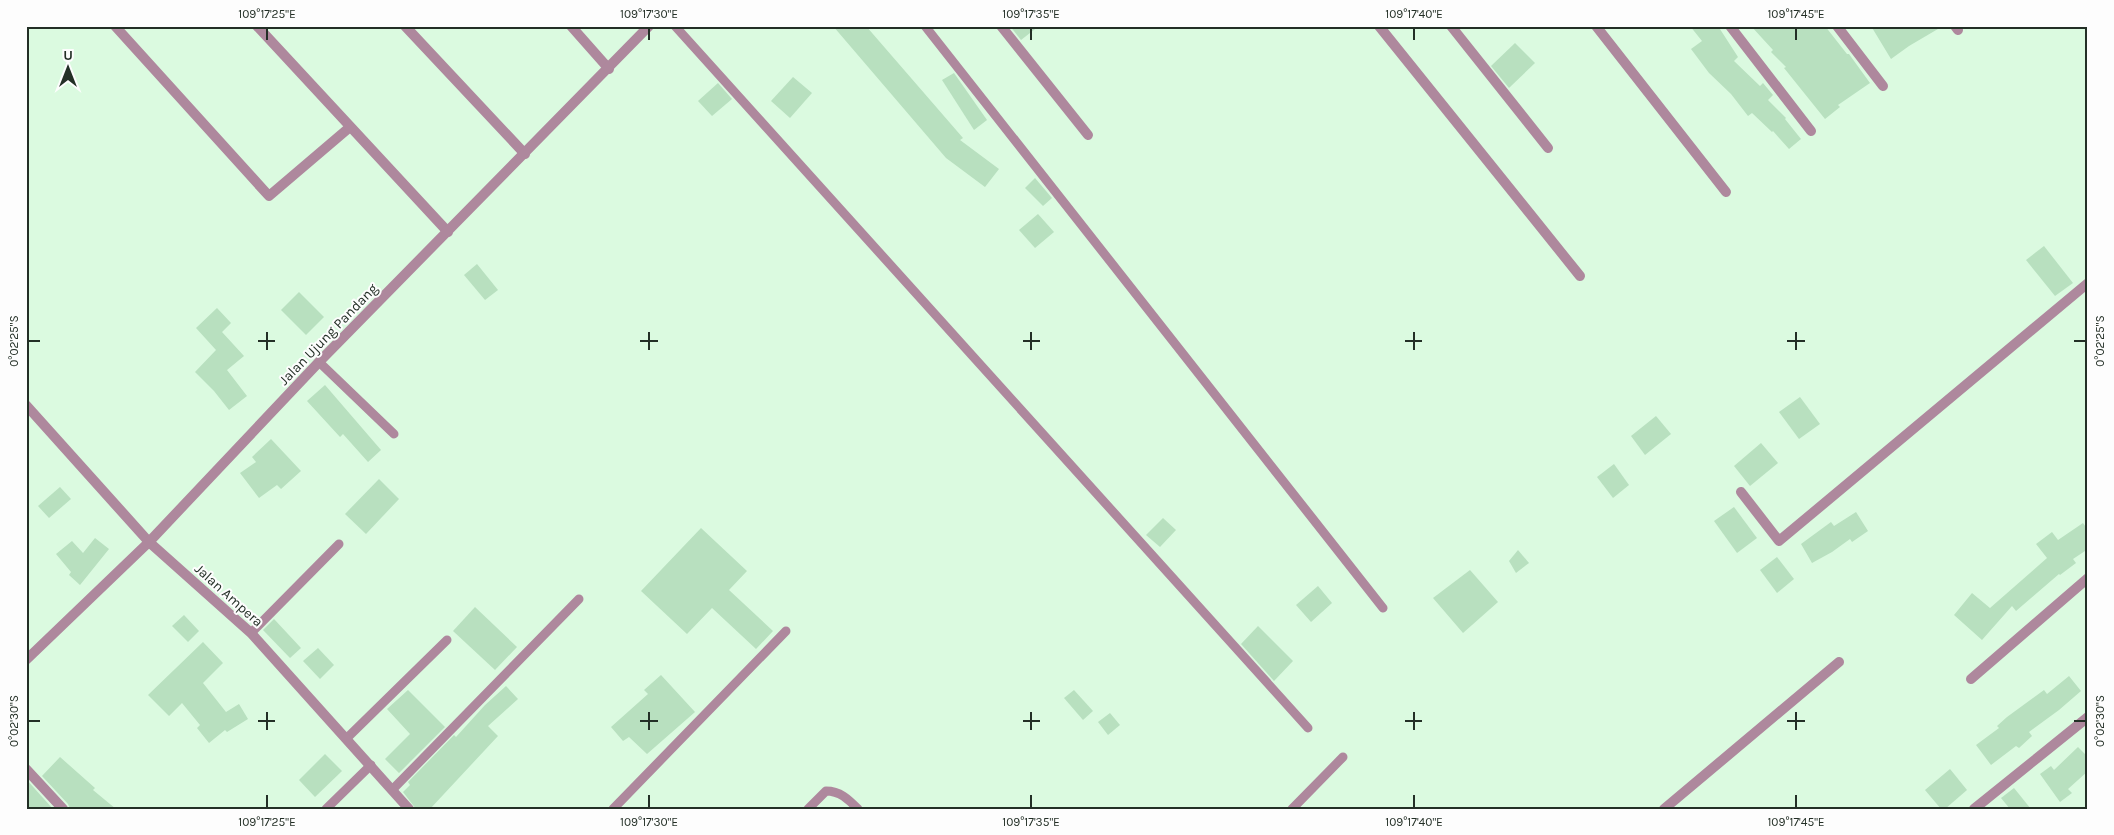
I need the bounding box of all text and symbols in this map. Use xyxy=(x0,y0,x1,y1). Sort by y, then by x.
text: 109°17'25"E xyxy=(238,7,296,21)
text: 109°17'30"E xyxy=(620,7,678,21)
text: 109°17'35"E xyxy=(1002,7,1060,21)
text: 109°17'40"E xyxy=(1385,7,1443,21)
text: 109°17'45"E xyxy=(1767,7,1825,21)
north arrow xyxy=(42,42,92,92)
text: U xyxy=(63,47,73,64)
street label: Jalan Ujung Pandang xyxy=(275,280,381,389)
text: 0°02'25"S xyxy=(7,315,21,367)
text: 0°02'25"S xyxy=(2093,315,2107,367)
street label: Jalan Ampera xyxy=(191,560,266,630)
text: 0°02'30"S xyxy=(7,695,21,747)
text: 0°02'30"S xyxy=(2093,695,2107,747)
text: 109°17'25"E xyxy=(238,815,296,829)
text: 109°17'30"E xyxy=(620,815,678,829)
text: 109°17'35"E xyxy=(1002,815,1060,829)
text: 109°17'40"E xyxy=(1385,815,1443,829)
text: 109°17'45"E xyxy=(1767,815,1825,829)

